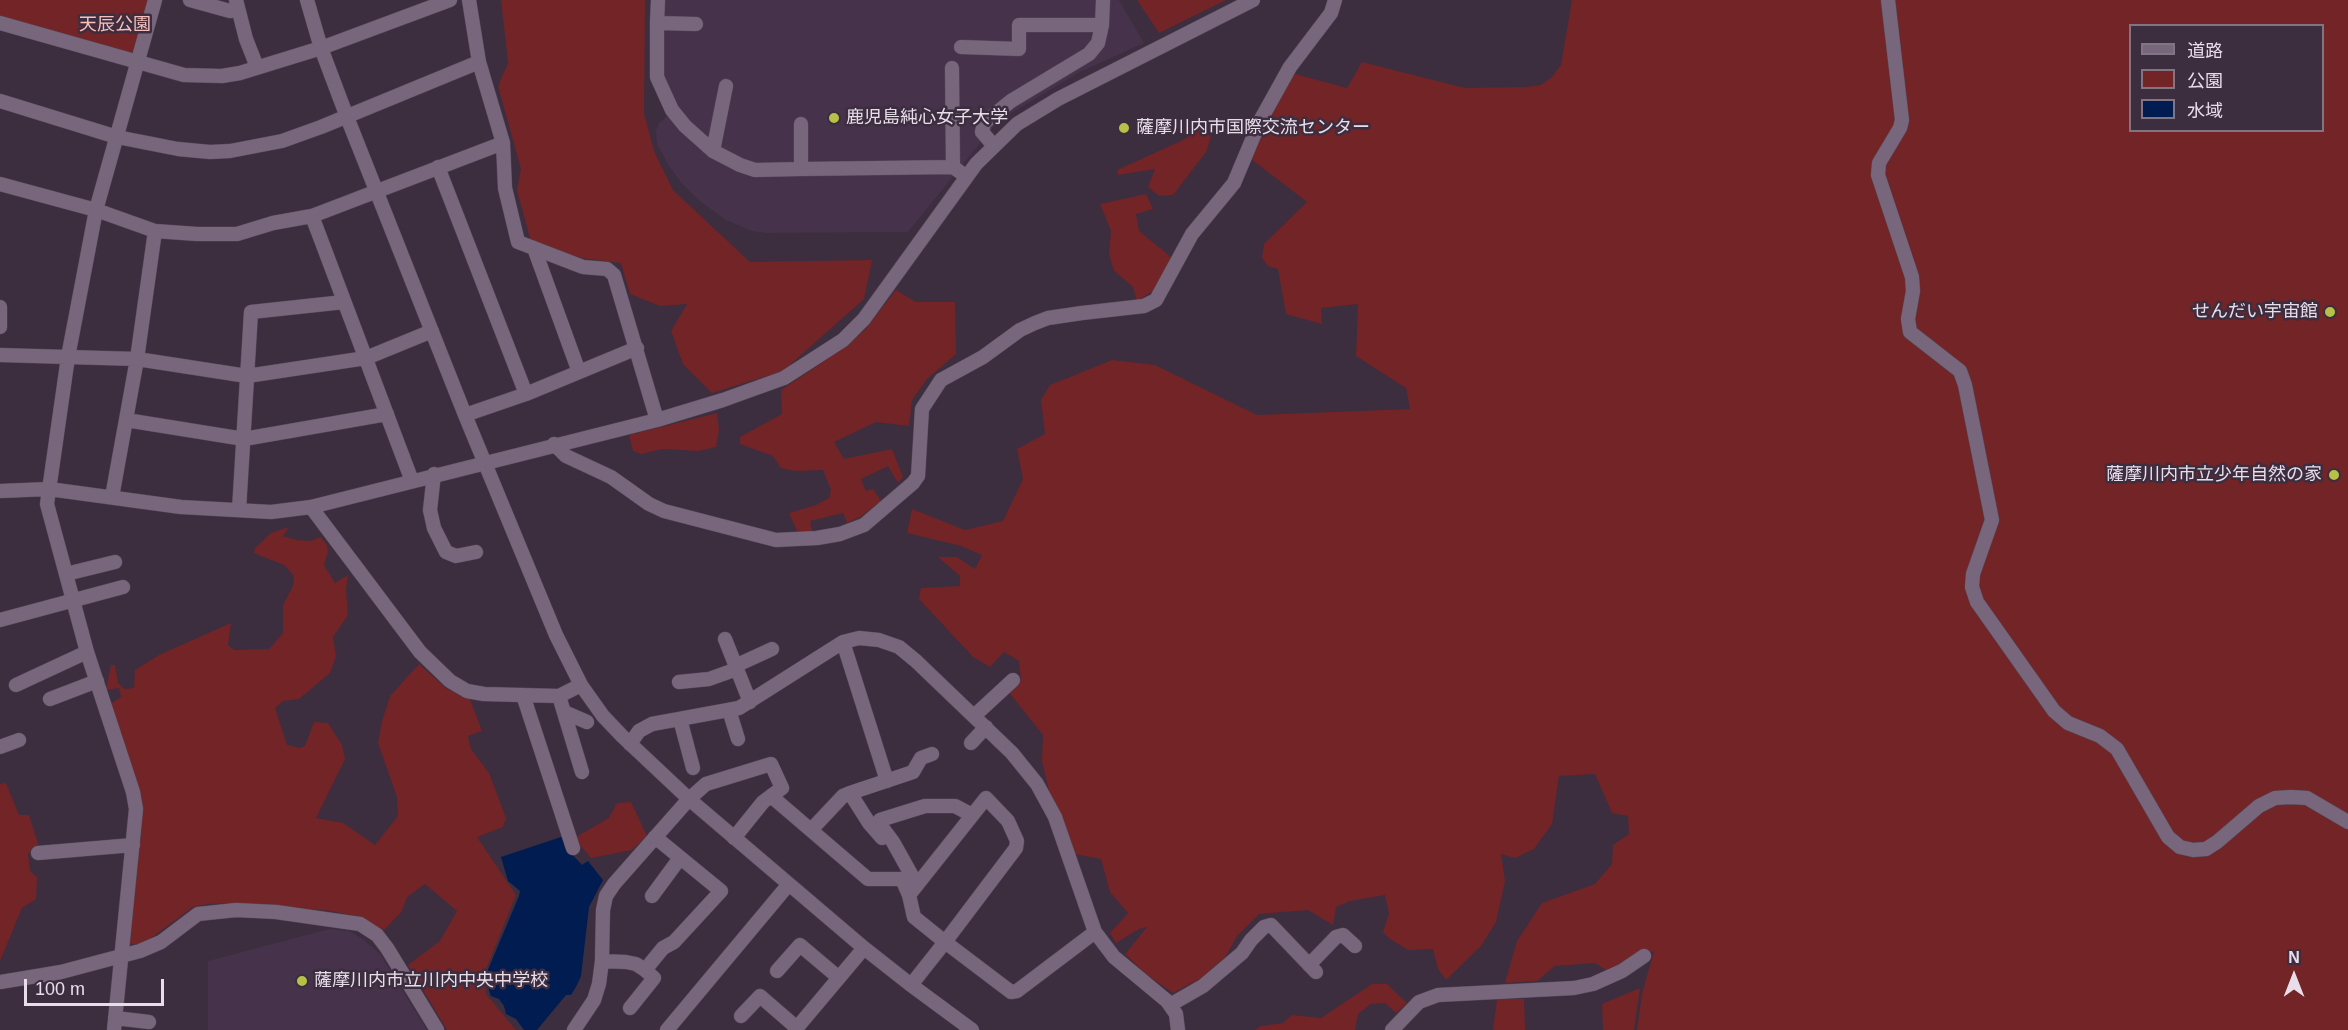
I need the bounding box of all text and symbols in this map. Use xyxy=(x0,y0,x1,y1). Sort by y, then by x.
park label: 天辰公園 xyxy=(79,14,151,36)
legend xyxy=(2129,24,2324,132)
text: 道路 xyxy=(2187,41,2223,61)
text: 公園 xyxy=(2187,71,2223,91)
text: 水域 xyxy=(2187,101,2223,121)
place label: 鹿児島純心女子大学 xyxy=(846,107,1008,129)
marker: 鹿児島純心女子大学 xyxy=(827,111,841,125)
place label: 薩摩川内市国際交流センター xyxy=(1136,117,1370,139)
marker: 薩摩川内市国際交流センター xyxy=(1117,121,1131,135)
place label: せんだい宇宙館 xyxy=(2192,301,2318,323)
marker: せんだい宇宙館 xyxy=(2323,305,2337,319)
place label: 薩摩川内市立少年自然の家 xyxy=(2106,464,2322,486)
marker: 薩摩川内市立少年自然の家 xyxy=(2327,468,2341,482)
north arrow xyxy=(2264,946,2324,1006)
text: N xyxy=(2288,949,2300,966)
scale bar xyxy=(27,967,166,1005)
place label: 薩摩川内市立川内中央中学校 xyxy=(314,970,548,992)
marker: 薩摩川内市立川内中央中学校 xyxy=(295,974,309,988)
text: 100 m xyxy=(35,979,85,999)

